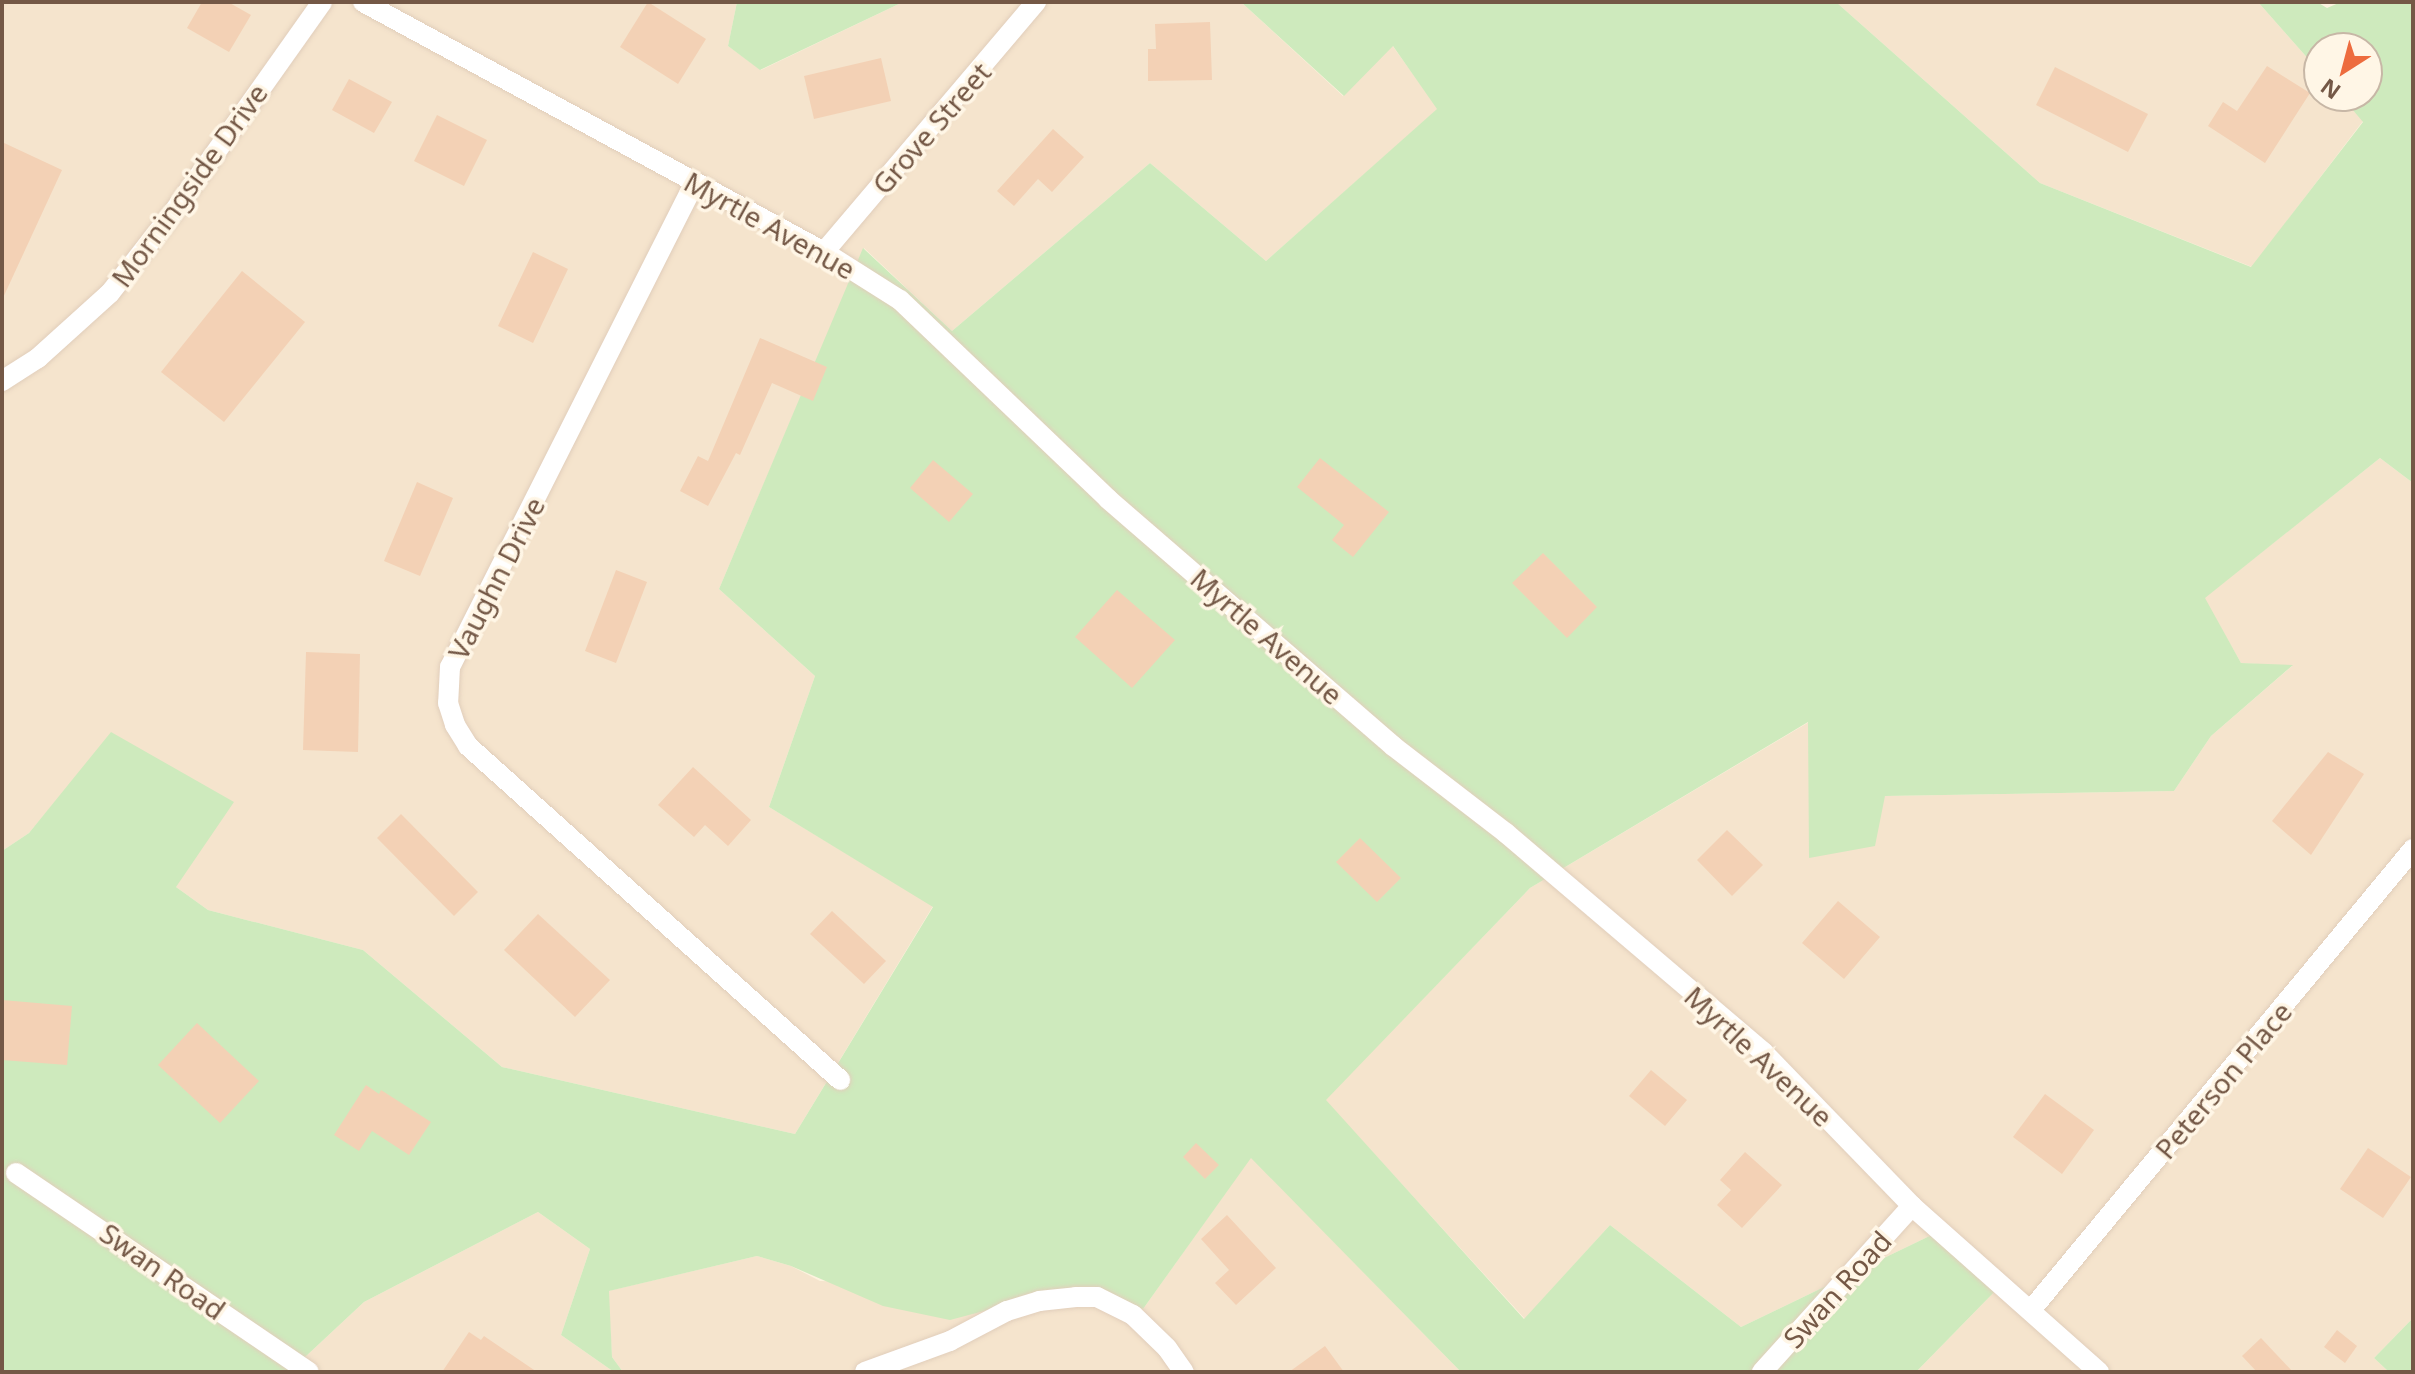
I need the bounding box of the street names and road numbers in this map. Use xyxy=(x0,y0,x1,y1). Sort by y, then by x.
street label: Grove Street xyxy=(865,55,997,201)
street label: Morningside Drive xyxy=(104,77,274,293)
street label: Myrtle Avenue xyxy=(679,164,861,286)
street label: Vaughn Drive xyxy=(441,491,551,665)
street label: Myrtle Avenue xyxy=(1184,561,1350,711)
street label: Myrtle Avenue xyxy=(1678,979,1840,1133)
street label: Peterson Place xyxy=(2148,995,2298,1165)
street label: Swan Road xyxy=(94,1216,232,1326)
street label: Swan Road xyxy=(1776,1224,1898,1354)

